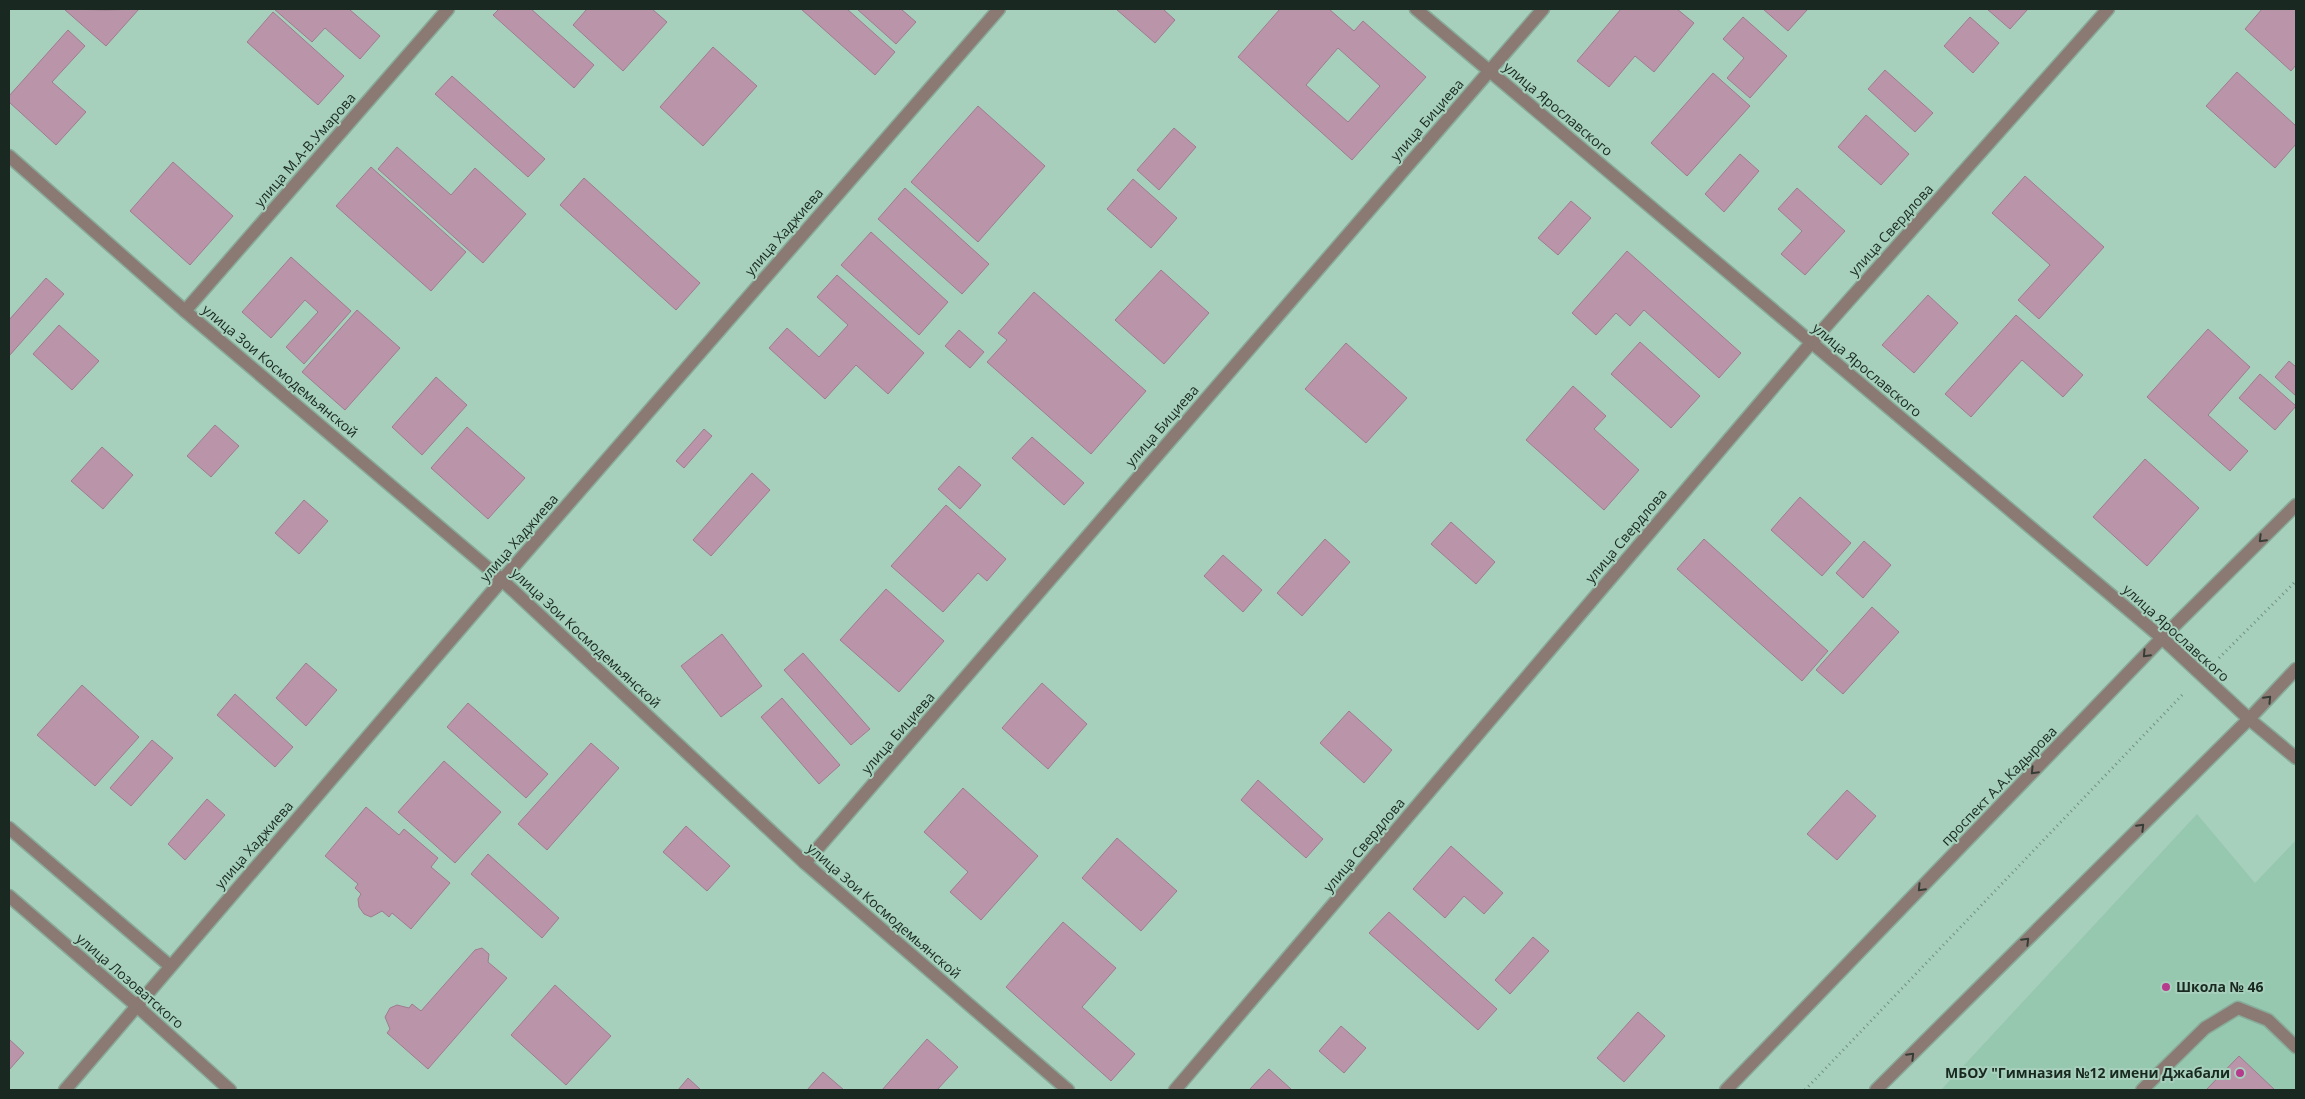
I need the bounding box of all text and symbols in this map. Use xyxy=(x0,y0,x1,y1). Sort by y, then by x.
street label: улица Ярославского xyxy=(1500,57,1617,160)
street label: улица Бициева xyxy=(1386,75,1468,165)
street label: улица М.А-В.Умарова xyxy=(250,88,360,211)
street label: улица Свердлова xyxy=(1844,180,1937,280)
street label: улица Хаджиева xyxy=(740,184,827,280)
street label: улица Зои Космодемьянской xyxy=(198,300,362,441)
street label: улица Ярославского xyxy=(1809,318,1926,421)
street label: улица Бициева xyxy=(1121,381,1203,471)
street label: улица Свердлова xyxy=(1581,484,1671,587)
street label: улица Хаджиева xyxy=(475,490,562,586)
one-way arrow xyxy=(2258,533,2267,542)
street label: улица Зои Космодемьянской xyxy=(507,563,665,712)
street label: улица Ярославского xyxy=(2119,580,2234,686)
one-way arrow xyxy=(2143,648,2152,657)
street label: улица Бициева xyxy=(857,688,939,778)
one-way arrow xyxy=(2262,696,2271,705)
street label: проспект А.А.Кадырова xyxy=(1936,722,2061,850)
one-way arrow xyxy=(2031,765,2040,774)
street label: улица Свердлова xyxy=(1319,793,1409,896)
street label: улица Хаджиева xyxy=(210,797,297,893)
one-way arrow xyxy=(2135,823,2144,832)
street label: улица Зои Космодемьянской xyxy=(803,839,965,983)
one-way arrow xyxy=(1918,882,1927,891)
street label: улица Лозоватского xyxy=(72,929,188,1033)
one-way arrow xyxy=(2020,938,2029,947)
place label: Школа № 46 xyxy=(2176,977,2264,996)
marker: Школа № 46 xyxy=(2160,981,2172,993)
one-way arrow xyxy=(1905,1053,1914,1062)
place label: МБОУ "Гимназия №12 имени Джабали xyxy=(1945,1063,2230,1082)
marker: МБОУ "Гимназия №12 имени Джабали xyxy=(2234,1067,2246,1079)

